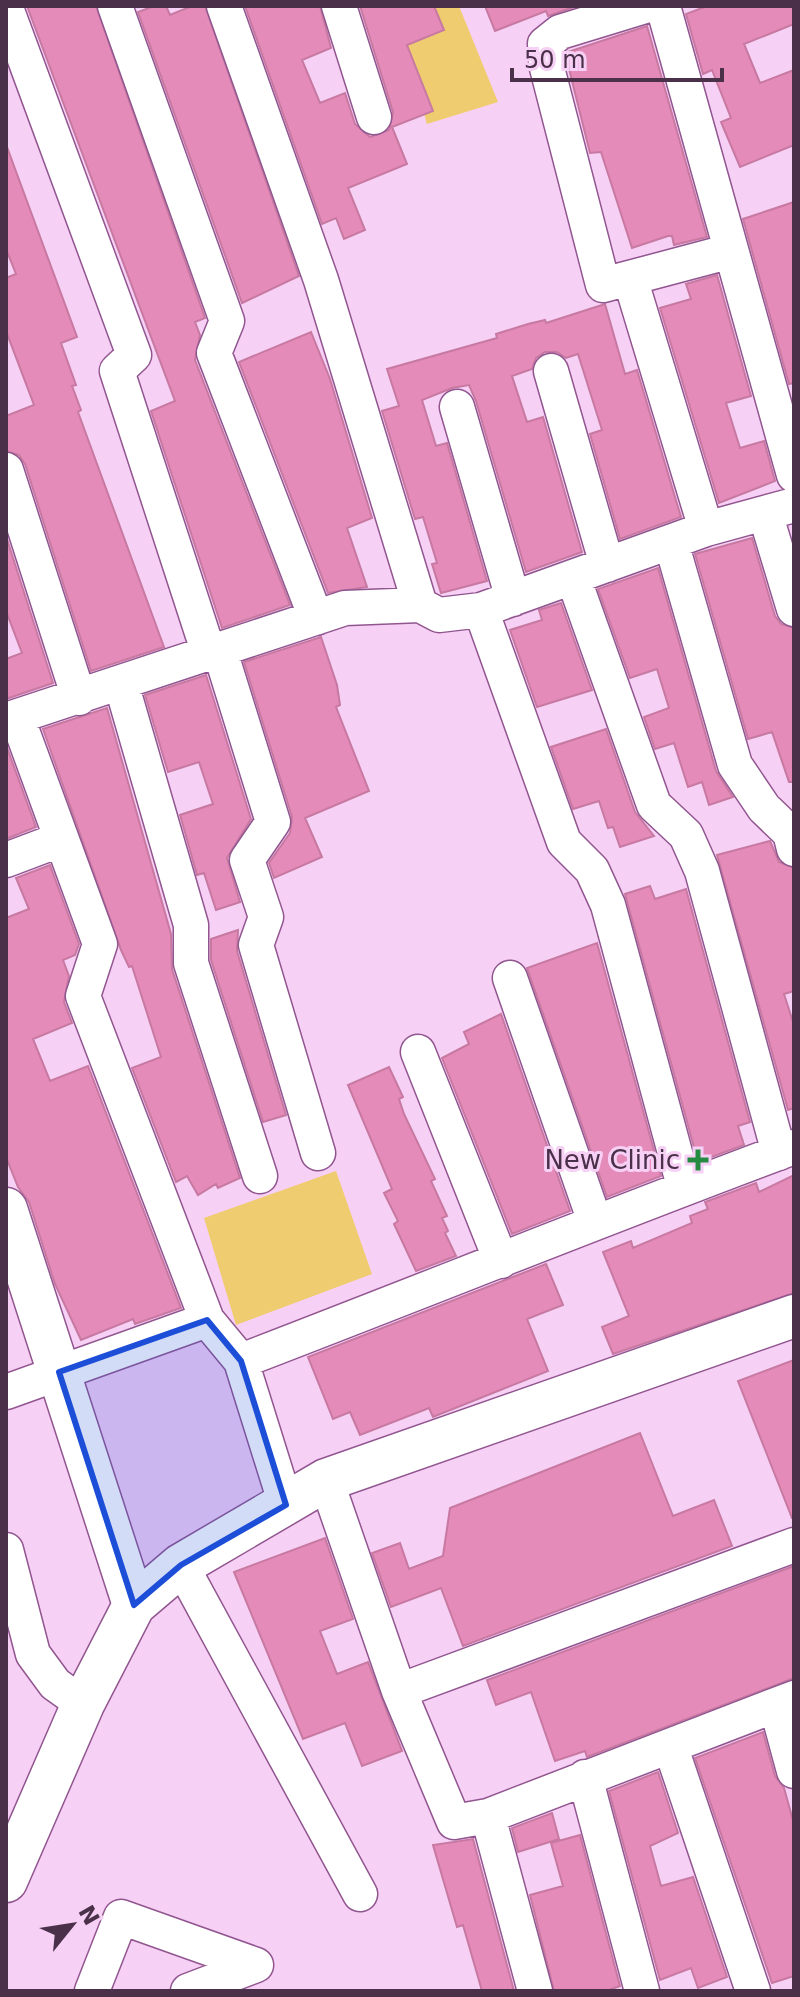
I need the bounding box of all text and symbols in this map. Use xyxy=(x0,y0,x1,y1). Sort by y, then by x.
scale bar xyxy=(512,32,722,82)
text: 50 m xyxy=(524,46,586,74)
place label: New Clinic xyxy=(544,1145,680,1175)
marker: New Clinic xyxy=(687,1149,709,1171)
north arrow xyxy=(32,1885,112,1965)
text: N xyxy=(73,1901,104,1929)

